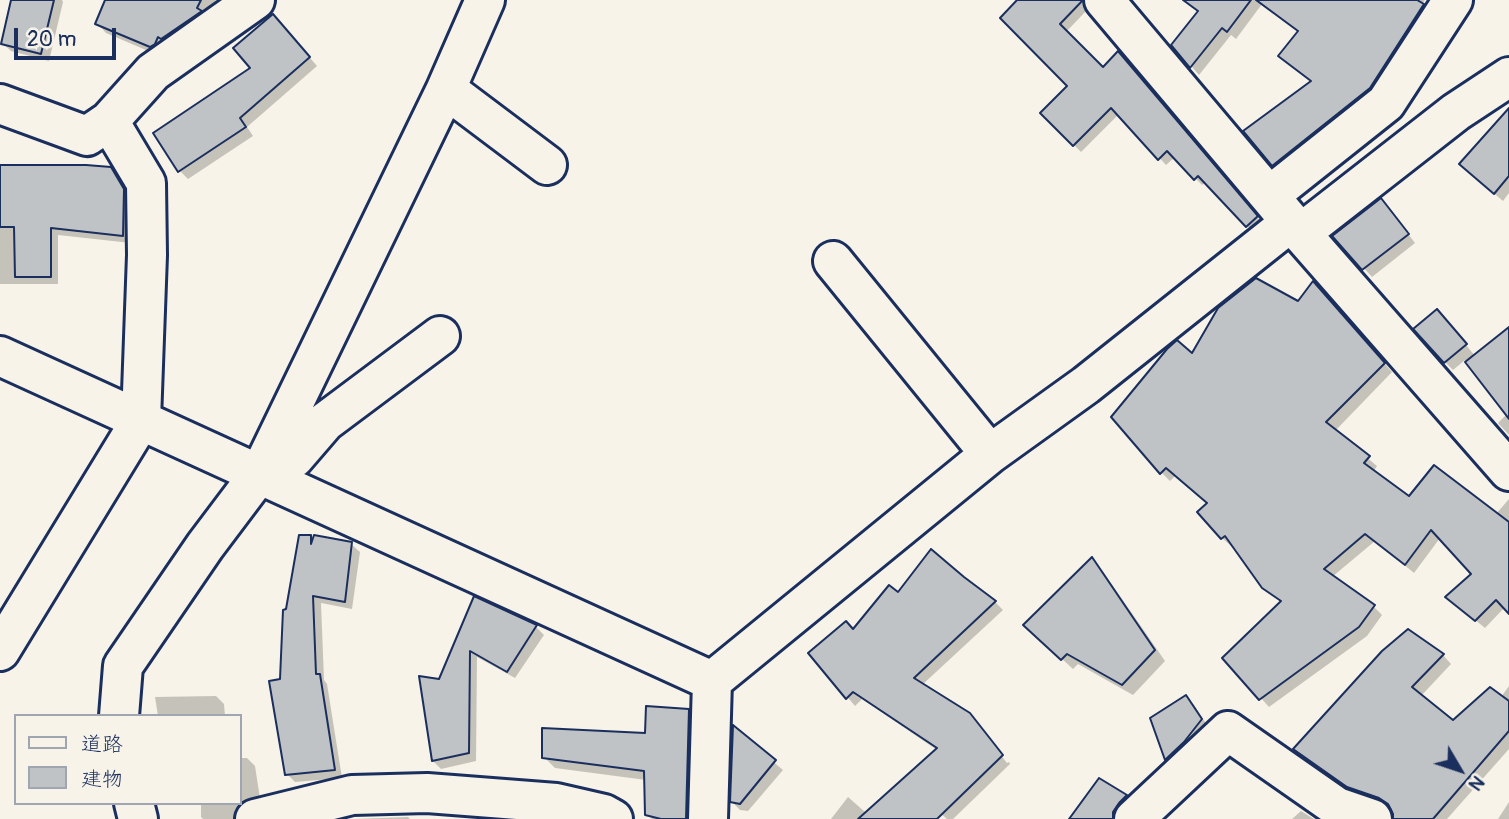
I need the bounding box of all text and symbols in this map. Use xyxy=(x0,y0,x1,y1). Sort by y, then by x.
scale bar xyxy=(18,14,119,58)
text: 20 m xyxy=(27,26,76,53)
legend xyxy=(14,714,242,805)
text: 道路 xyxy=(81,731,123,758)
north arrow xyxy=(1425,735,1495,805)
text: 建物 xyxy=(81,766,123,793)
text: N xyxy=(1463,771,1490,796)

